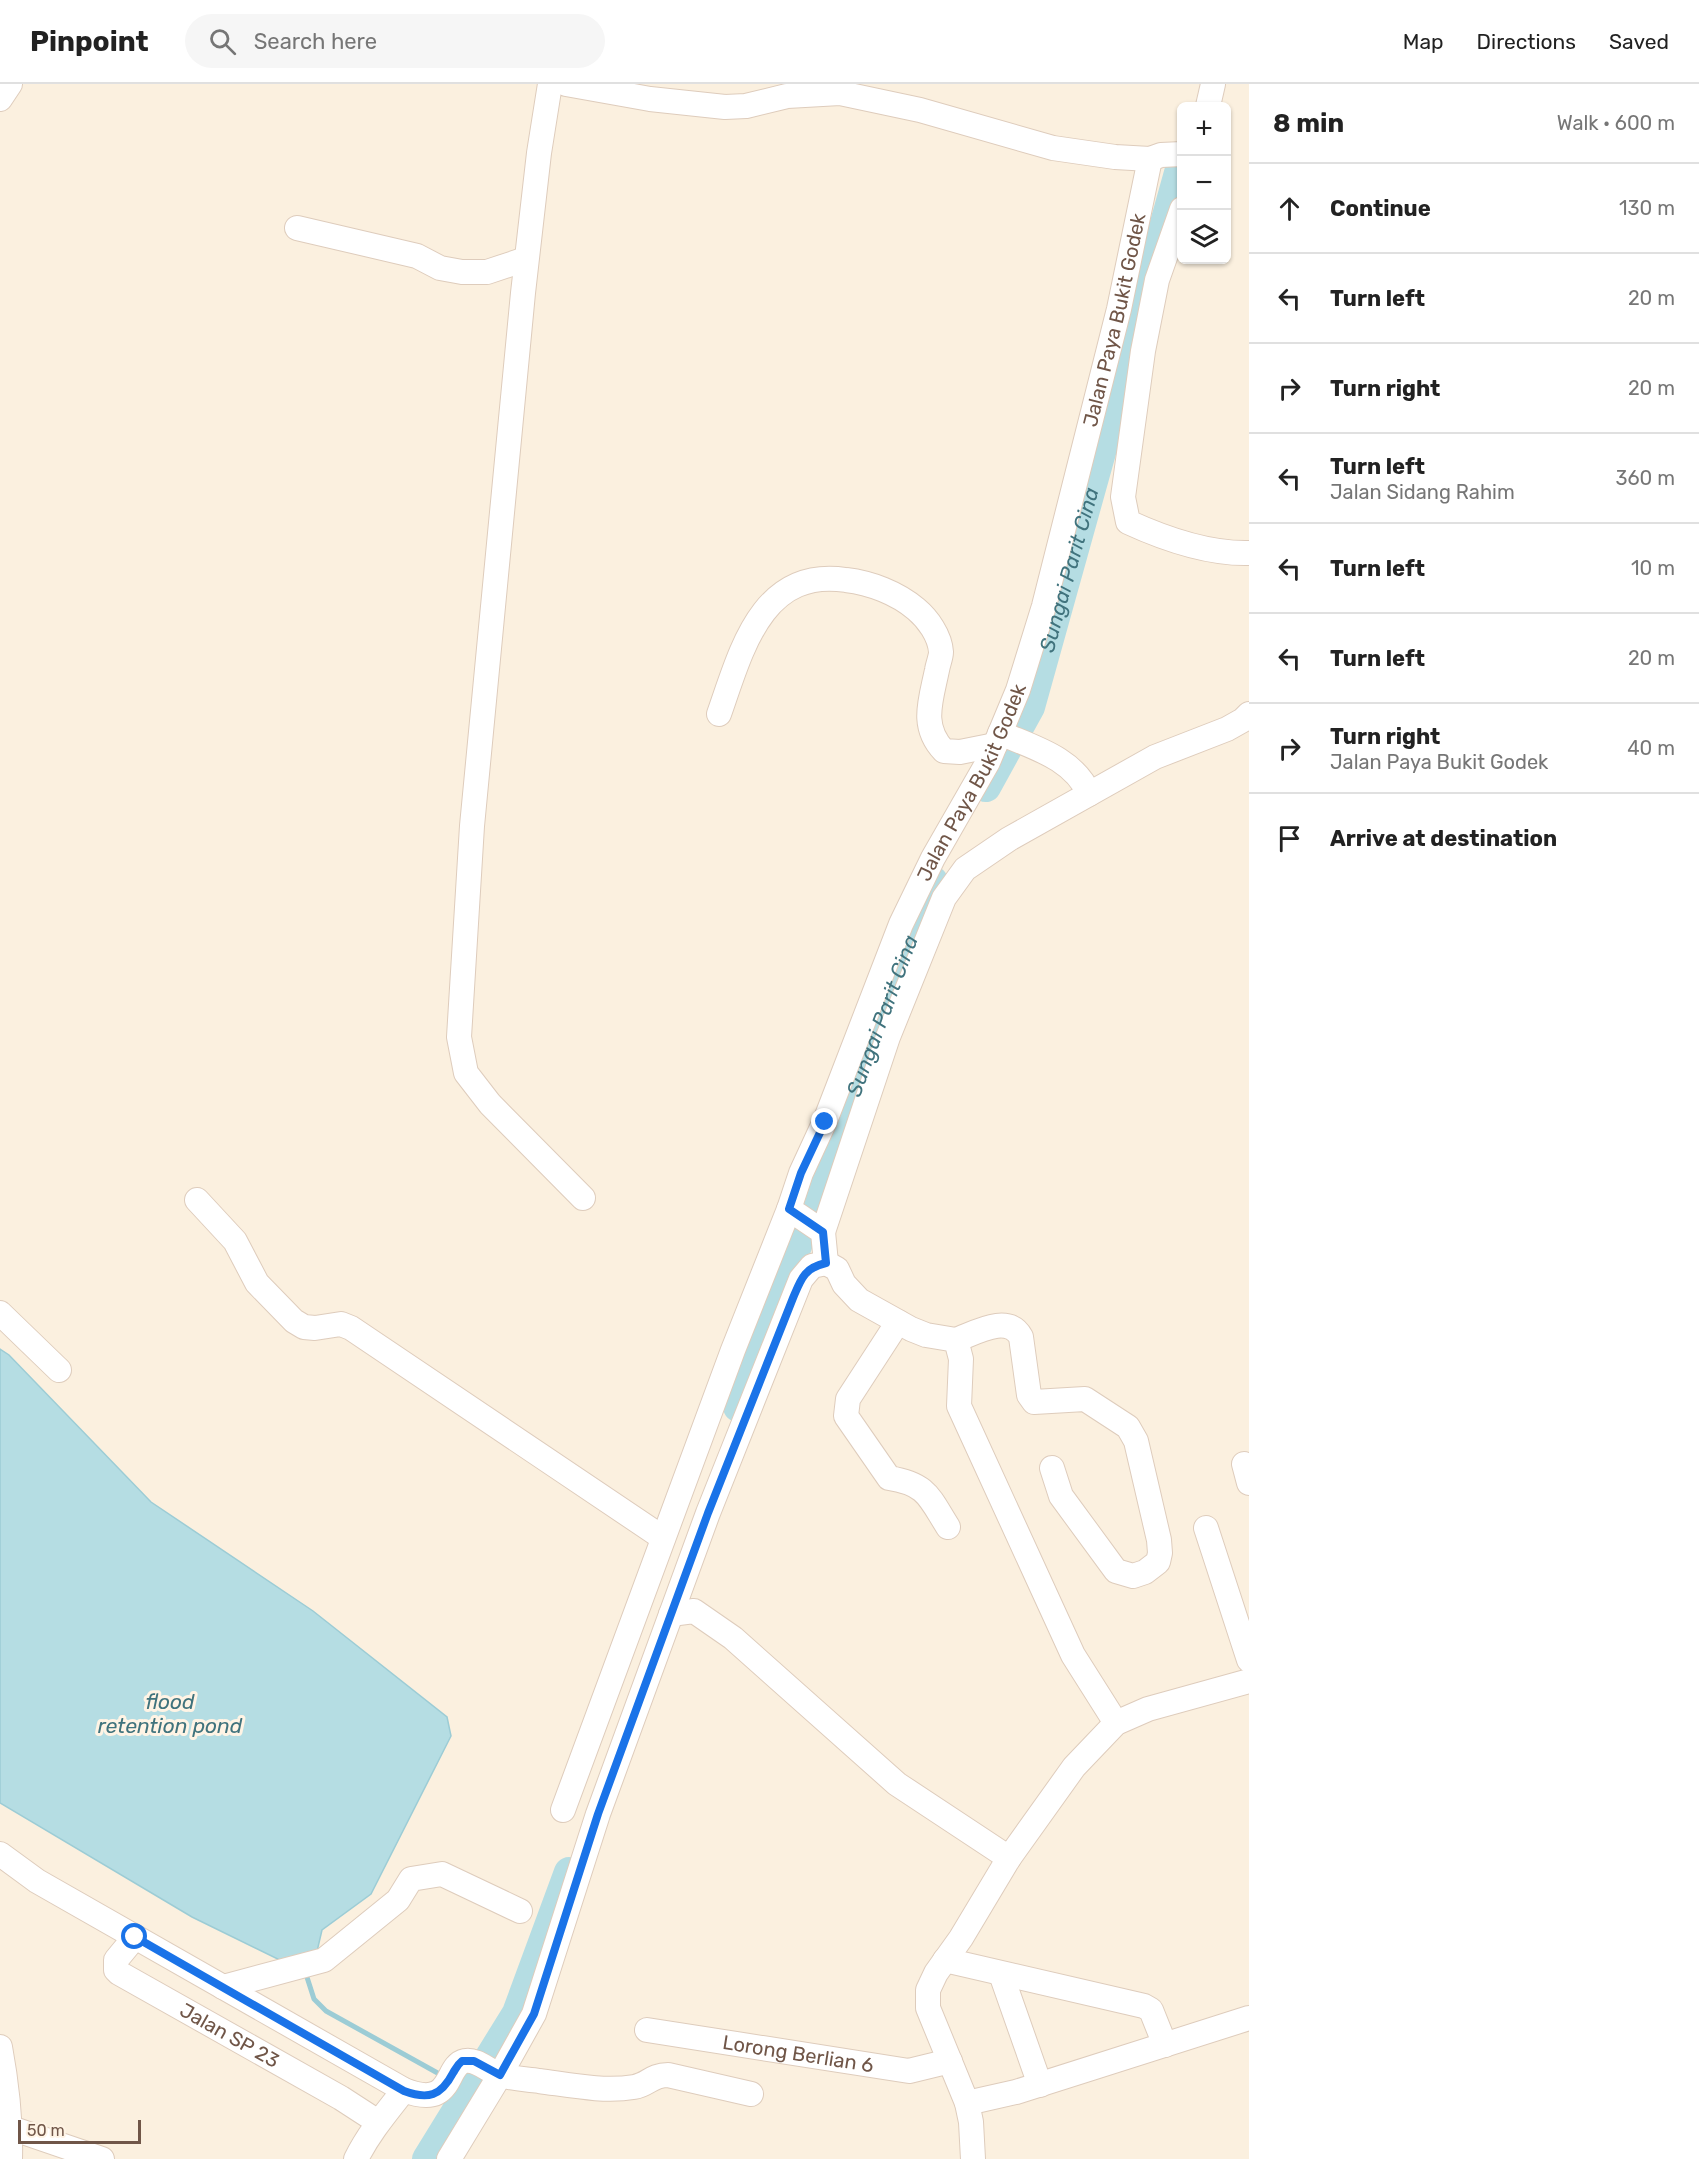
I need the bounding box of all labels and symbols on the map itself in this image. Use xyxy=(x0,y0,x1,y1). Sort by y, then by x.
street label: Jalan Paya Bukit Godek xyxy=(1078,210,1151,429)
water label: Sungai Parit Cina xyxy=(1033,484,1103,655)
street label: Jalan Paya Bukit Godek xyxy=(912,680,1031,885)
water label: Sungai Parit Cina xyxy=(840,931,922,1100)
route end xyxy=(811,1108,837,1134)
water label: flood retention pond xyxy=(98,1689,243,1738)
route start xyxy=(121,1923,147,1949)
street label: Jalan SP 23 xyxy=(176,1998,283,2073)
street label: Lorong Berlian 6 xyxy=(721,2030,875,2077)
scale bar xyxy=(18,2117,141,2144)

